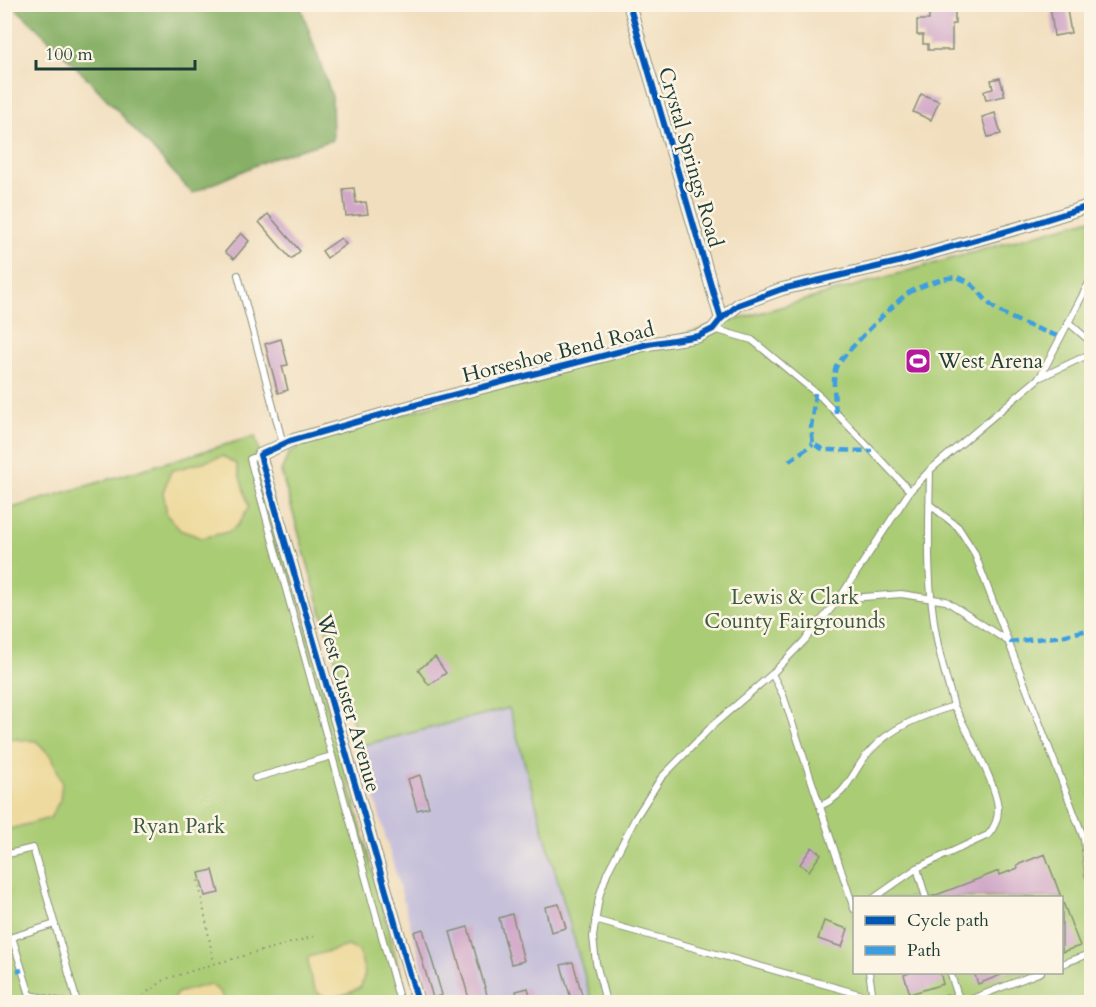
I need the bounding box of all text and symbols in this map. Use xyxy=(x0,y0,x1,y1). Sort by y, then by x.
scale bar xyxy=(36,33,195,71)
text: 100 m xyxy=(45,42,93,67)
street label: Crystal Springs Road xyxy=(651,64,730,251)
street label: Horseshoe Bend Road xyxy=(459,315,657,390)
sports icon: West Arena xyxy=(903,346,933,376)
place label: West Arena xyxy=(937,347,1043,376)
park label: Lewis & Clark County Fairgrounds xyxy=(704,583,886,636)
street label: West Custer Avenue xyxy=(309,610,388,796)
park label: Ryan Park xyxy=(133,812,226,841)
legend xyxy=(853,896,1063,974)
text: Cycle path xyxy=(907,908,989,933)
text: Path xyxy=(907,938,941,963)

